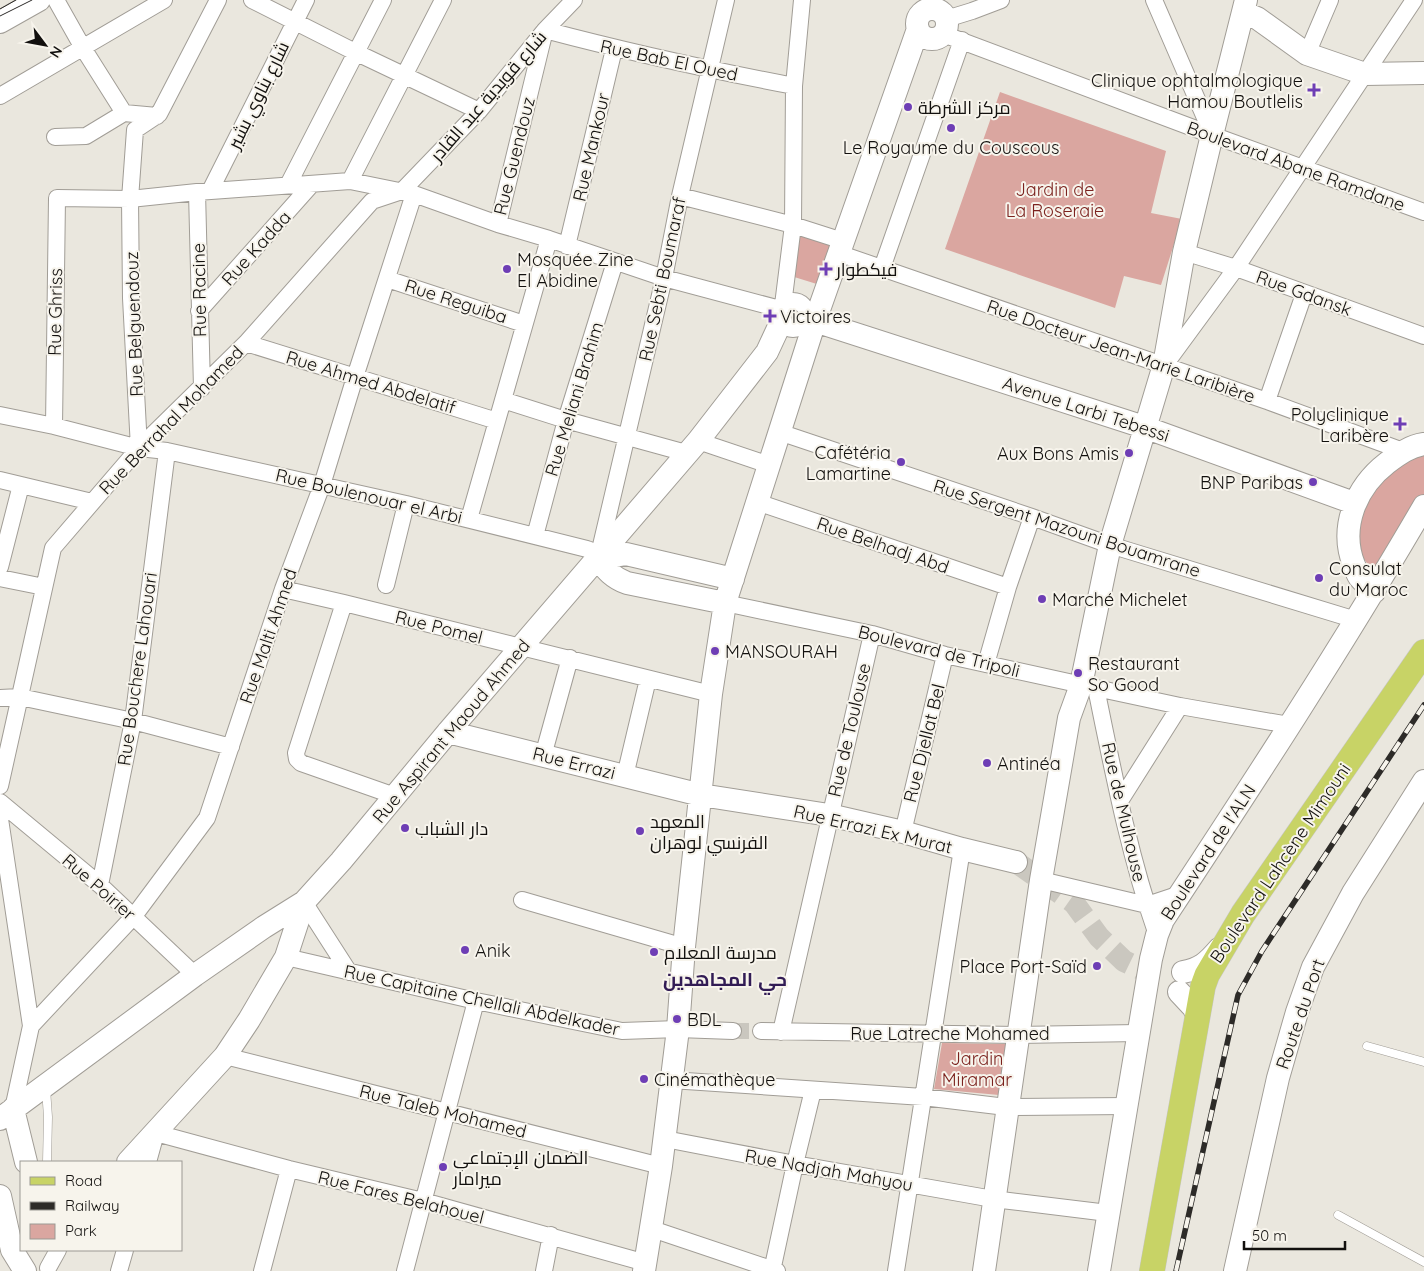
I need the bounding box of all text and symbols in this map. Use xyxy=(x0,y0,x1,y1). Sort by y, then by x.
north arrow xyxy=(20,20,70,70)
street label: شارع قويدية عبد القادر xyxy=(424,26,552,168)
street label: Rue Bab El Oued xyxy=(598,34,740,86)
street label: شارع بناوي بشير xyxy=(222,37,297,155)
text: N xyxy=(46,43,66,61)
place label: Clinique ophtalmologique Hamou Boutlelis xyxy=(1091,69,1303,113)
marker: Clinique ophtalmologique Hamou Boutlelis xyxy=(1307,83,1321,97)
street label: Rue Mankour xyxy=(567,90,615,204)
street label: Rue Guendouz xyxy=(488,94,540,218)
place label: مركز الشرطة xyxy=(918,96,1011,119)
marker: مركز الشرطة xyxy=(902,101,914,113)
street label: Boulevard Abane Ramdane xyxy=(1184,116,1408,216)
marker: Le Royaume du Couscous xyxy=(945,122,957,134)
place label: Le Royaume du Couscous xyxy=(843,136,1059,159)
park label: Jardin de La Roseraie xyxy=(1006,178,1104,222)
street label: Rue Sebti Boumaraf xyxy=(633,194,691,363)
street label: Rue Kadda xyxy=(216,206,296,290)
street label: Rue Racine xyxy=(187,243,211,337)
place label: Mosquée Zine El Abidine xyxy=(517,248,634,292)
street label: Rue Belguendouz xyxy=(120,251,148,397)
place label: فيكطوار xyxy=(835,258,898,281)
marker: Mosquée Zine El Abidine xyxy=(501,263,513,275)
marker: فيكطوار xyxy=(820,263,832,275)
street label: Rue Gdansk xyxy=(1253,265,1355,321)
street label: Rue Ghriss xyxy=(43,268,67,356)
street label: Rue Reguiba xyxy=(402,274,510,328)
street label: Rue Docteur Jean-Marie Laribière xyxy=(984,294,1258,408)
place label: Victoires xyxy=(780,305,851,328)
marker: Victoires xyxy=(764,310,776,322)
street label: Rue Meliani Brahim xyxy=(540,319,608,479)
street label: Rue Berrahal Mohamed xyxy=(94,341,248,499)
street label: Rue Ahmed Abdelatif xyxy=(283,345,459,419)
street label: Avenue Larbi Tebessi xyxy=(1000,371,1172,447)
place label: Polyclinique Laribère xyxy=(1291,403,1389,447)
marker: Polyclinique Laribère xyxy=(1393,417,1407,431)
place label: Cafétéria Lamartine xyxy=(806,441,891,485)
place label: Aux Bons Amis xyxy=(997,442,1119,465)
marker: Aux Bons Amis xyxy=(1123,447,1135,459)
marker: Cafétéria Lamartine xyxy=(895,456,907,468)
street label: Rue Boulenouar el Arbi xyxy=(273,463,465,529)
place label: BNP Paribas xyxy=(1200,471,1303,494)
street label: Rue Sergent Mazouni Bouamrane xyxy=(931,474,1203,582)
marker: BNP Paribas xyxy=(1307,476,1319,488)
street label: Rue Belhadj Abd xyxy=(814,512,952,578)
place label: Consulat du Maroc xyxy=(1329,557,1408,601)
street label: Rue Malti Ahmed xyxy=(234,565,302,707)
street label: Rue Bouchere Lahouari xyxy=(112,571,162,767)
marker: Consulat du Maroc xyxy=(1313,572,1325,584)
place label: Marché Michelet xyxy=(1052,588,1188,611)
marker: Marché Michelet xyxy=(1036,593,1048,605)
street label: Rue Pomel xyxy=(393,605,485,649)
street label: Boulevard de Tripoli xyxy=(856,620,1022,682)
street label: Rue Aspirant Maoud Ahmed xyxy=(367,634,535,828)
place label: MANSOURAH xyxy=(725,640,838,663)
marker: MANSOURAH xyxy=(709,645,721,657)
place label: Restaurant So Good xyxy=(1088,652,1180,696)
street label: Rue de Toulouse xyxy=(822,661,876,799)
marker: Restaurant So Good xyxy=(1072,667,1084,679)
street label: Rue Djellat Bel xyxy=(898,681,950,805)
street label: Rue de Mulhouse xyxy=(1097,740,1151,884)
street label: Rue Errazi xyxy=(530,742,618,784)
place label: Antinéa xyxy=(997,752,1061,775)
marker: Antinéa xyxy=(981,757,993,769)
street label: Boulevard Lahcène Mimouni xyxy=(1205,759,1355,967)
street label: Boulevard de l'ALN xyxy=(1155,780,1261,924)
street label: Rue Errazi Ex Murat xyxy=(791,800,955,858)
place label: المعهد الفرنسي لوهران xyxy=(650,810,768,856)
place label: دار الشباب xyxy=(415,817,488,840)
marker: دار الشباب xyxy=(399,822,411,834)
marker: المعهد الفرنسي لوهران xyxy=(634,825,646,837)
street label: Rue Poirier xyxy=(57,849,141,925)
place label: Anik xyxy=(475,939,511,962)
place label: مدرسة المعلام xyxy=(664,941,777,965)
marker: Anik xyxy=(459,944,471,956)
marker: مدرسة المعلام xyxy=(648,946,660,958)
place label: Place Port-Saïd xyxy=(960,955,1087,978)
street label: Route du Port xyxy=(1270,956,1330,1072)
street label: Rue Capitaine Chellali Abdelkader xyxy=(342,959,622,1041)
marker: Place Port-Saïd xyxy=(1091,960,1103,972)
district label: حي المجاهدين xyxy=(663,967,787,995)
place label: BDL xyxy=(687,1008,722,1031)
marker: BDL xyxy=(671,1013,683,1025)
street label: Rue Latreche Mohamed xyxy=(850,1022,1050,1045)
park label: Jardin Miramar xyxy=(942,1047,1012,1091)
place label: Cinémathèque xyxy=(654,1068,775,1091)
marker: Cinémathèque xyxy=(638,1073,650,1085)
street label: Rue Taleb Mohamed xyxy=(357,1079,529,1143)
street label: Rue Nadjah Mahyou xyxy=(743,1144,915,1196)
place label: الضمان الإجتماعي ميرامار xyxy=(452,1146,588,1190)
legend xyxy=(20,1161,182,1251)
marker: الضمان الإجتماعي ميرامار xyxy=(437,1161,449,1173)
street label: Rue Fares Belahouel xyxy=(315,1165,487,1229)
text: Road xyxy=(65,1171,102,1190)
text: Railway xyxy=(65,1196,120,1215)
scale bar xyxy=(1244,1218,1345,1250)
text: Park xyxy=(65,1221,97,1240)
text: 50 m xyxy=(1252,1226,1287,1245)

